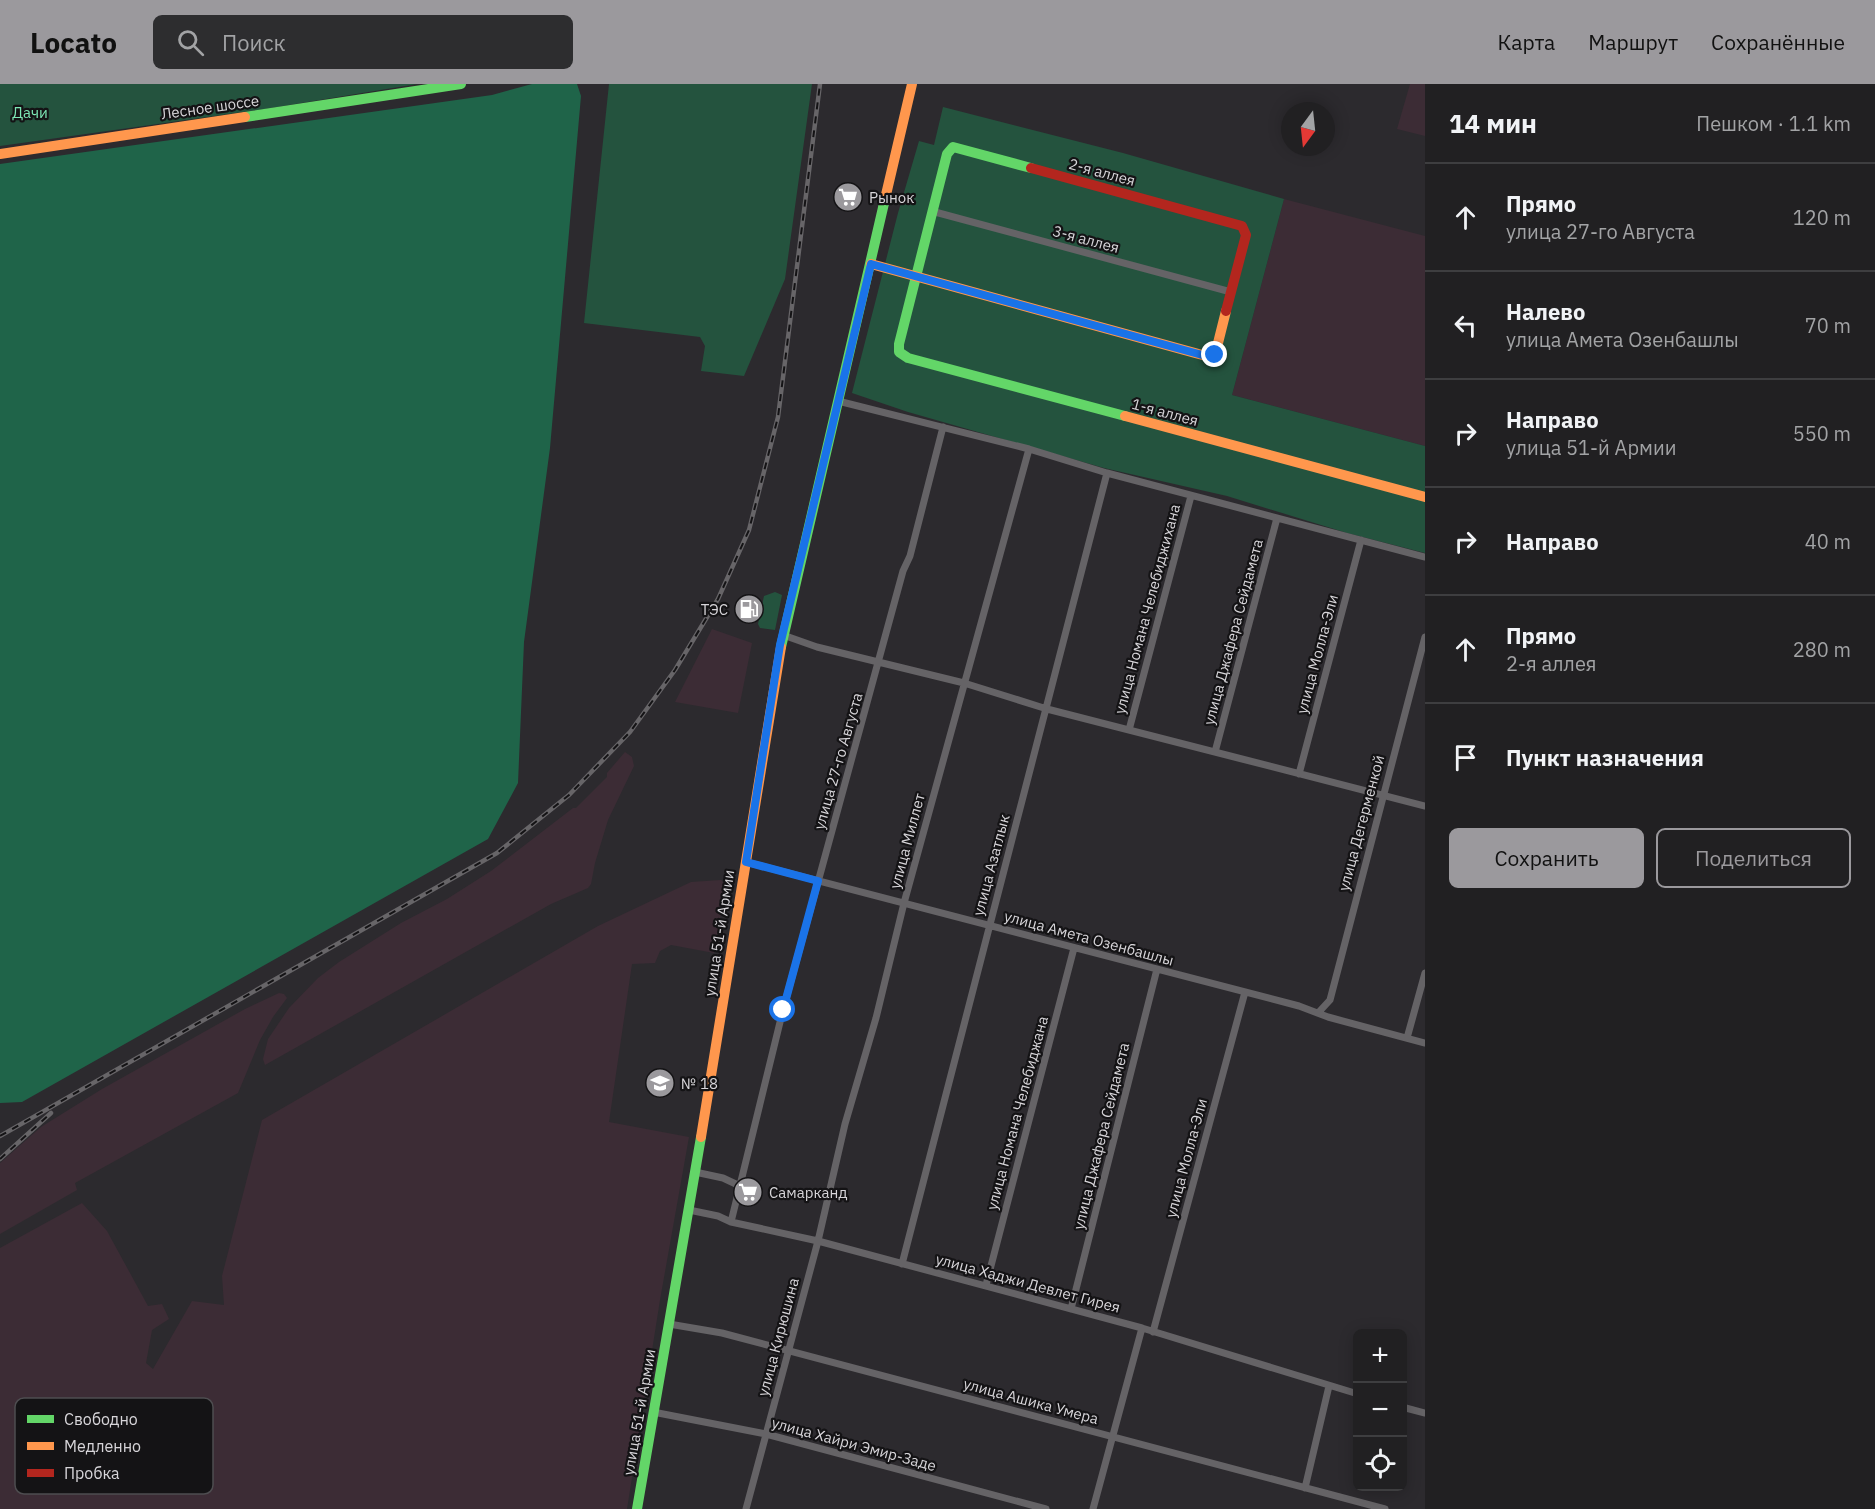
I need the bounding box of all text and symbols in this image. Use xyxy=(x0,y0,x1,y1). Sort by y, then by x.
search box xyxy=(153,15,573,69)
text: Locato xyxy=(30,24,117,61)
icon: search xyxy=(174,26,207,59)
text: Поиск xyxy=(222,28,286,57)
text: Карта xyxy=(1497,28,1555,56)
text: Маршрут xyxy=(1588,28,1678,56)
text: Сохранённые xyxy=(1711,28,1845,56)
street label: Лесное шоссе xyxy=(160,91,260,123)
north arrow xyxy=(1281,102,1335,156)
park label: Дачи xyxy=(12,103,48,122)
text: 14 мин xyxy=(1449,106,1537,140)
text: Пешком · 1.1 km xyxy=(1696,110,1851,137)
street label: 2-я аллея xyxy=(1067,154,1137,190)
supermarket icon: Рынок xyxy=(832,181,864,213)
place label: Рынок xyxy=(869,188,914,207)
text: Прямо xyxy=(1506,189,1576,218)
icon: ahead xyxy=(1449,201,1482,234)
text: 120 m xyxy=(1793,204,1851,231)
text: улица 27-го Августа xyxy=(1506,218,1695,245)
street label: 3-я аллея xyxy=(1051,221,1121,257)
text: Налево xyxy=(1506,297,1585,326)
icon: left xyxy=(1449,309,1482,342)
text: 70 m xyxy=(1805,312,1851,339)
text: улица Амета Озенбашлы xyxy=(1506,326,1739,353)
route end xyxy=(1201,341,1227,367)
street label: 1-я аллея xyxy=(1130,394,1200,430)
text: Направо xyxy=(1506,405,1599,434)
icon: right xyxy=(1449,417,1482,450)
text: 550 m xyxy=(1793,420,1851,447)
text: улица 51-й Армии xyxy=(1506,434,1676,461)
street label: улица Номана Челебиджихана xyxy=(1110,502,1184,716)
icon: right xyxy=(1449,525,1482,558)
text: Направо xyxy=(1506,527,1599,556)
text: 40 m xyxy=(1805,528,1851,555)
street label: улица Джафера Сейдамета xyxy=(1199,537,1267,727)
street label: улица Молла-Эли xyxy=(1292,592,1342,716)
fuel station icon: ТЭС xyxy=(733,593,765,625)
place label: ТЭС xyxy=(701,600,728,619)
text: Прямо xyxy=(1506,621,1576,650)
icon: ahead xyxy=(1449,633,1482,666)
text: 280 m xyxy=(1793,636,1851,663)
text: 2-я аллея xyxy=(1506,650,1597,677)
street label: улица 27-го Августа xyxy=(809,690,867,832)
icon: arrive xyxy=(1449,741,1482,774)
text: Пункт назначения xyxy=(1506,743,1704,772)
street label: улица Дегерменкой xyxy=(1334,753,1388,893)
street label: улица Миллет xyxy=(885,791,929,891)
street label: улица Азатлык xyxy=(968,812,1014,918)
button: Сохранить xyxy=(1449,828,1644,888)
button: Поделиться xyxy=(1656,828,1851,888)
street label: улица 51-й Армии xyxy=(700,868,738,998)
street label: улица Амета Озенбашлы xyxy=(1002,906,1176,970)
route start xyxy=(769,996,795,1022)
street label: улица Номана Челебиджана xyxy=(982,1014,1052,1212)
street label: улица Джафера Сейдамета xyxy=(1069,1041,1133,1231)
school or university icon: № 18 xyxy=(644,1067,676,1099)
place label: № 18 xyxy=(681,1074,718,1093)
street label: улица Молла-Эли xyxy=(1161,1096,1211,1220)
supermarket icon: Самарканд xyxy=(732,1176,764,1208)
place label: Самарканд xyxy=(769,1183,847,1202)
street label: улица Хаджи Девлет Гирея xyxy=(934,1249,1122,1317)
street label: улица Кирюшина xyxy=(753,1276,803,1398)
map controls xyxy=(1353,1329,1407,1491)
button: + xyxy=(1353,1329,1407,1383)
street label: улица 51-й Армии xyxy=(619,1347,659,1477)
street label: улица Ашика Умера xyxy=(961,1374,1101,1428)
button: − xyxy=(1353,1383,1407,1437)
legend xyxy=(15,1398,213,1494)
text: Свободно xyxy=(64,1409,138,1429)
street label: улица Хайри Эмир-Заде xyxy=(770,1413,938,1475)
text: Медленно xyxy=(64,1436,141,1456)
button: locate xyxy=(1353,1437,1407,1491)
text: Пробка xyxy=(64,1463,120,1483)

